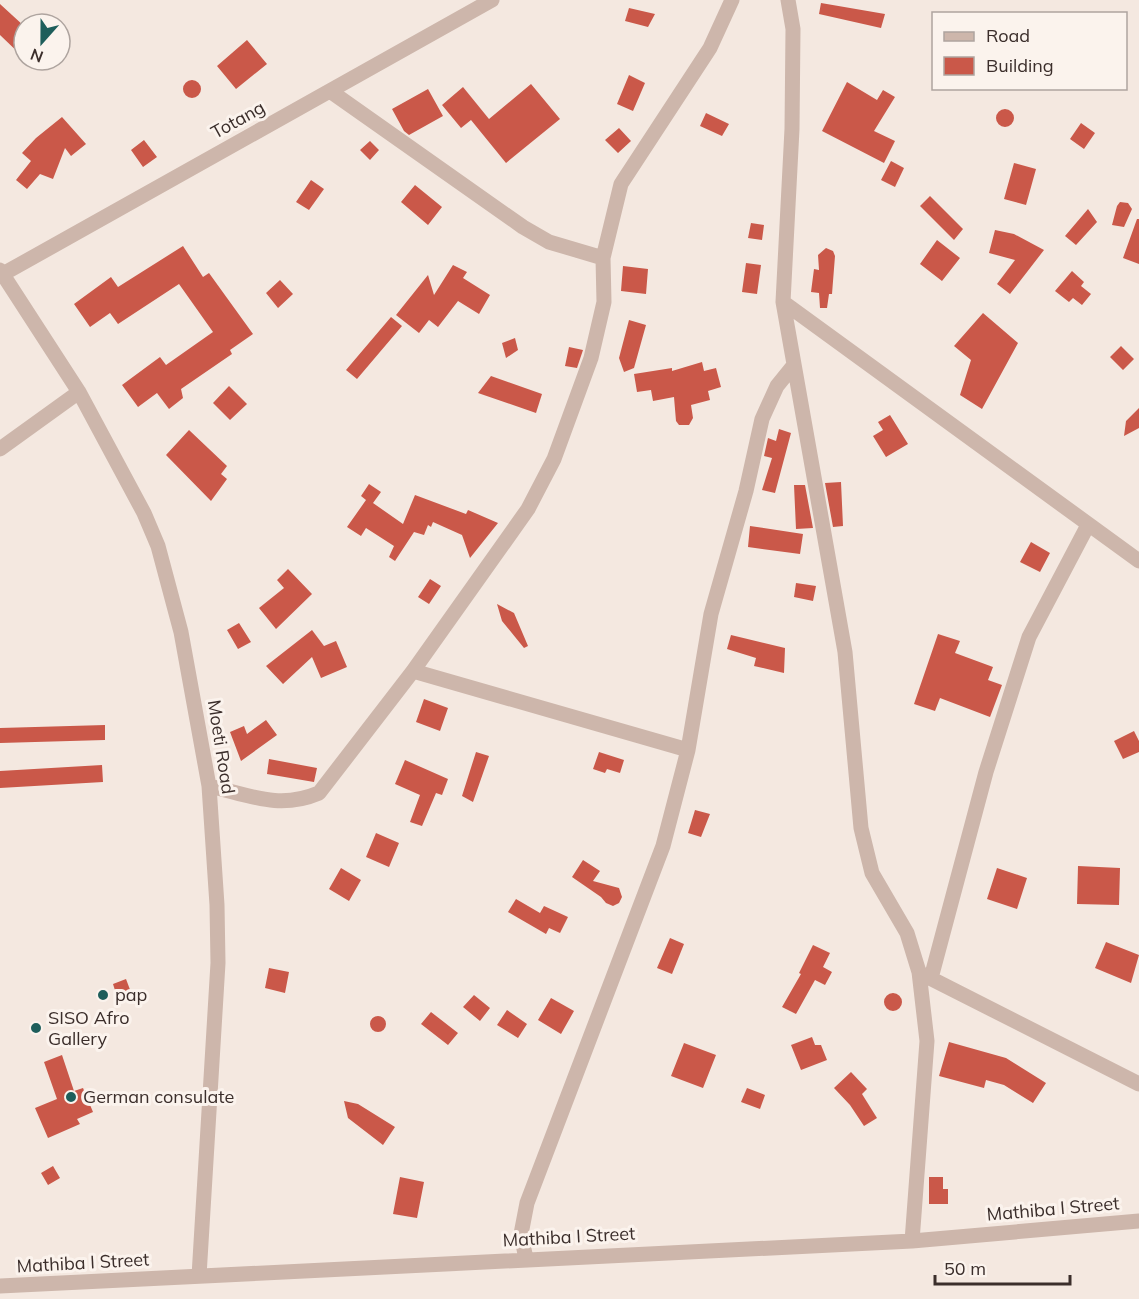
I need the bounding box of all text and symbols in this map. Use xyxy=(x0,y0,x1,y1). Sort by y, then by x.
north arrow xyxy=(12,12,72,72)
legend xyxy=(932,12,1127,90)
text: Road xyxy=(986,24,1030,47)
text: N xyxy=(27,45,46,68)
text: Building xyxy=(986,54,1054,77)
street label: Totang xyxy=(207,95,269,144)
street label: Moeti Road xyxy=(203,698,240,796)
place label: pap xyxy=(115,983,147,1006)
marker: pap xyxy=(96,988,110,1002)
place label: SISO Afro Gallery xyxy=(48,1006,130,1050)
marker: SISO Afro Gallery xyxy=(29,1021,43,1035)
place label: German consulate xyxy=(83,1085,234,1108)
marker: German consulate xyxy=(64,1090,78,1104)
street label: Mathiba I Street xyxy=(986,1191,1120,1226)
street label: Mathiba I Street xyxy=(502,1222,636,1251)
street label: Mathiba I Street xyxy=(16,1248,150,1277)
scale bar xyxy=(935,1248,1070,1286)
text: 50 m xyxy=(944,1257,986,1280)

